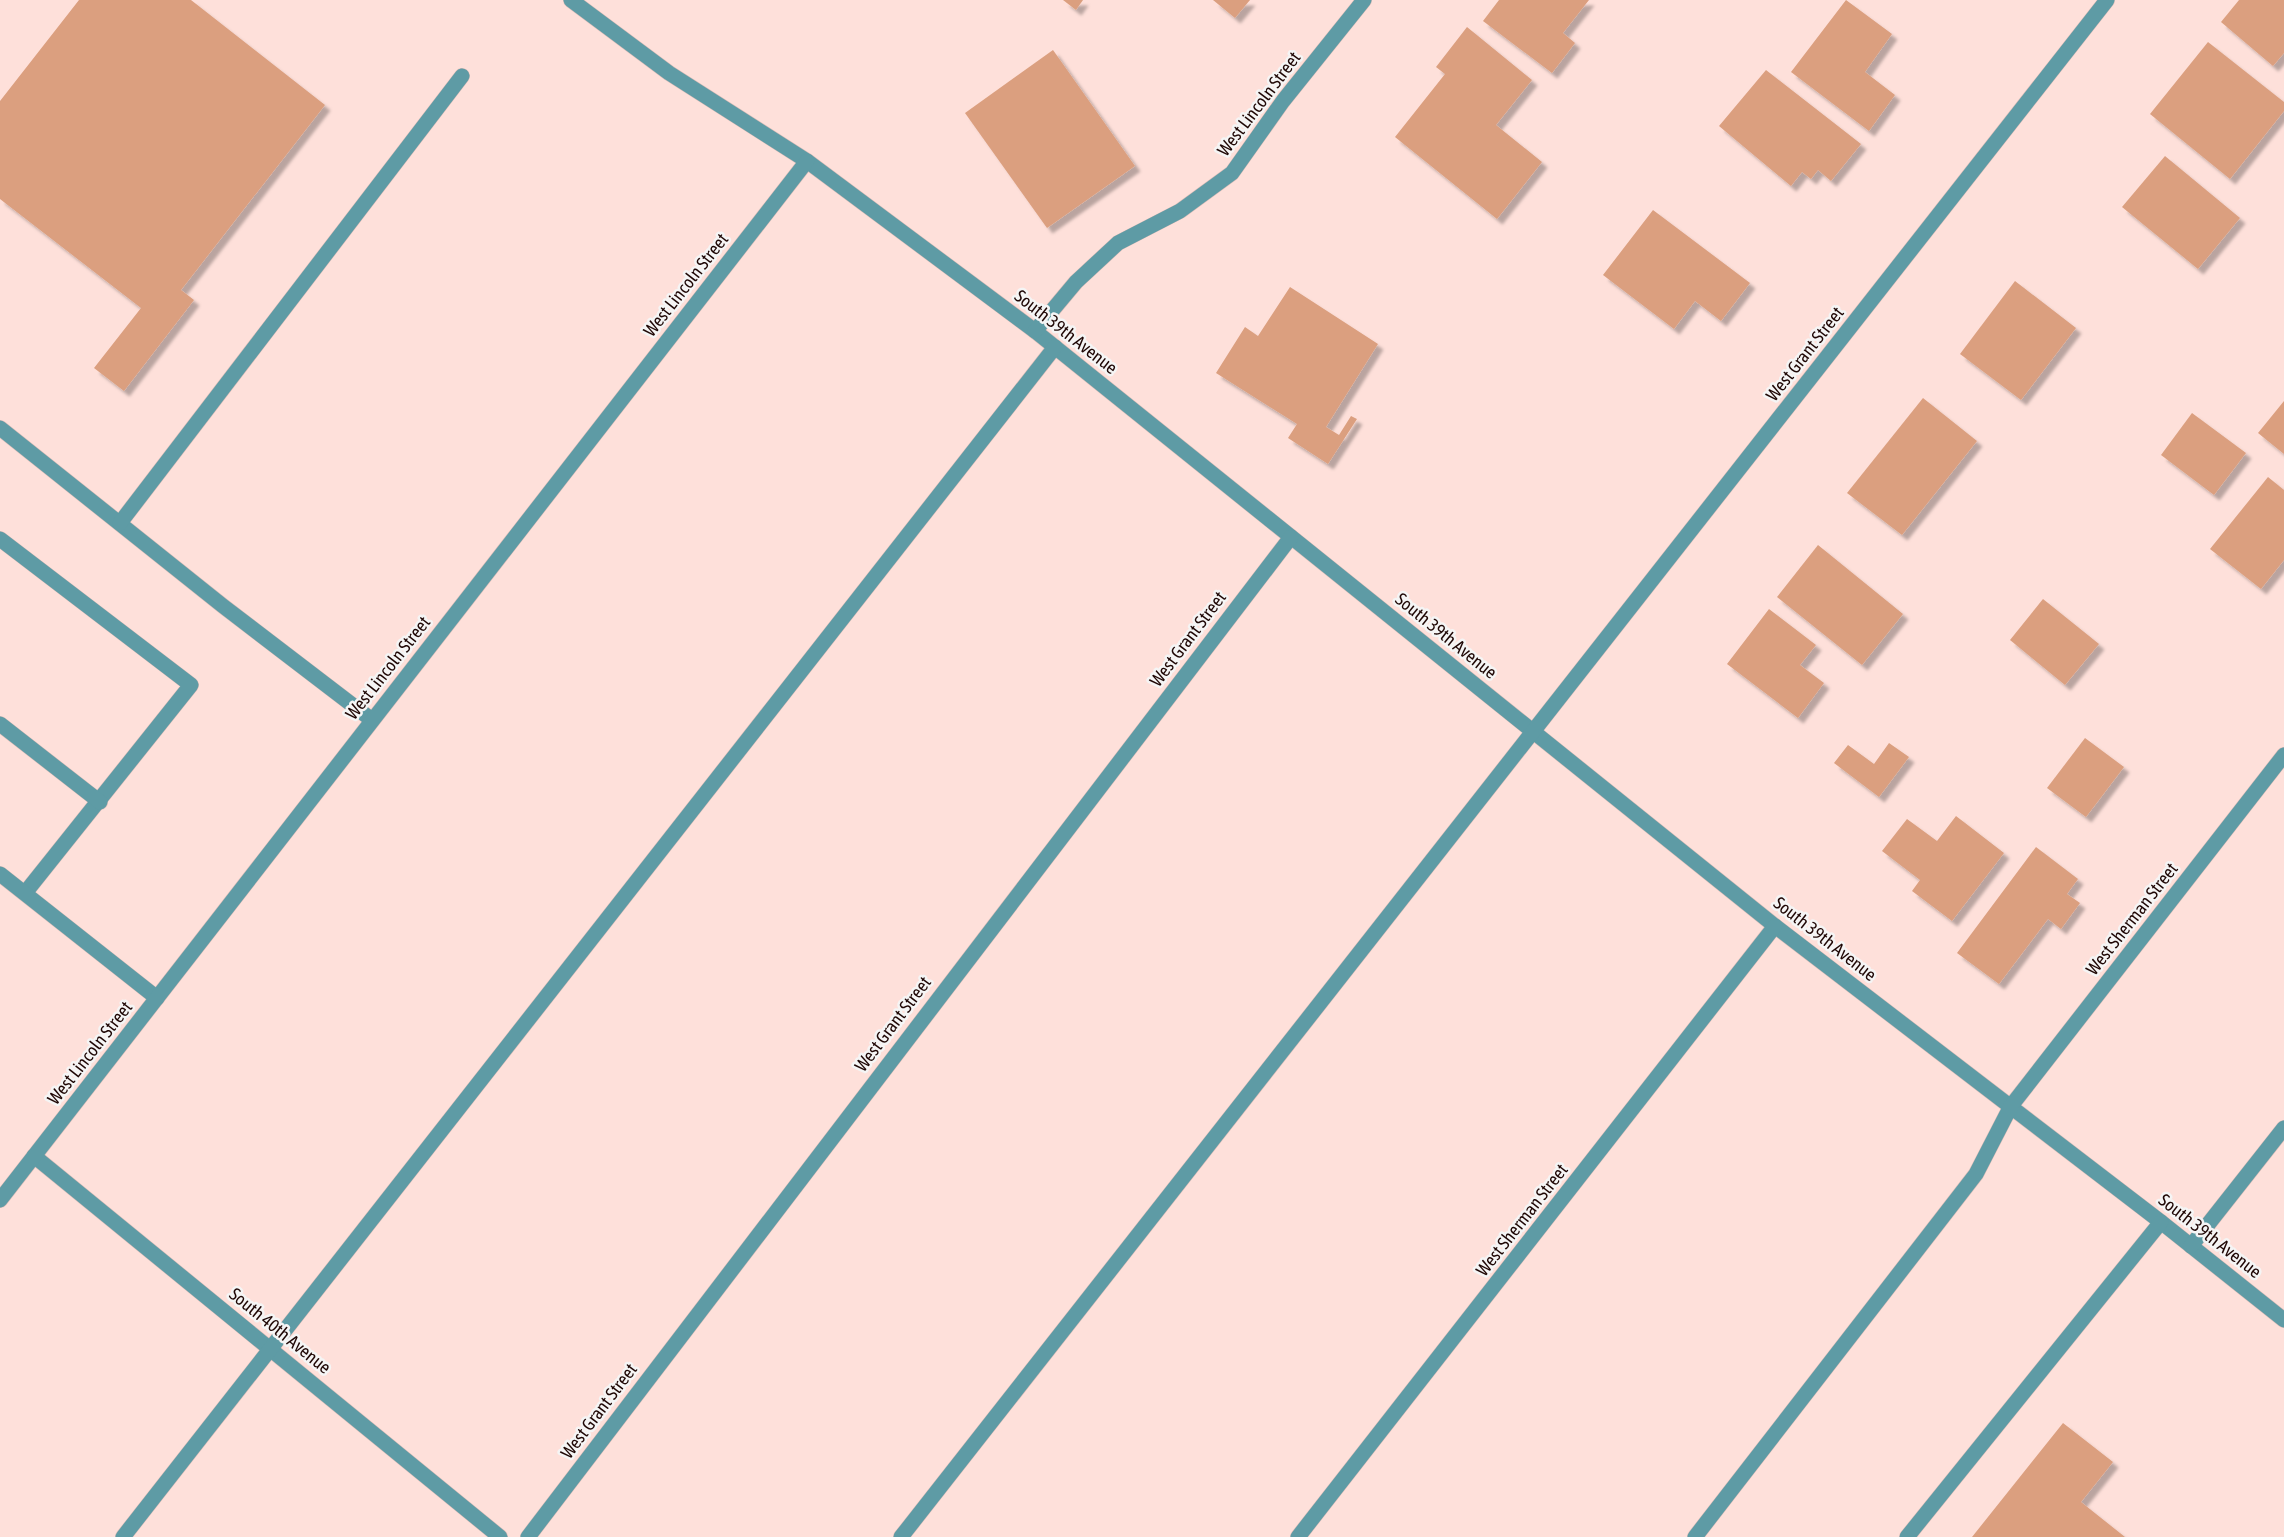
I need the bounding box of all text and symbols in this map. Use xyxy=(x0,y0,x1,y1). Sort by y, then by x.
street label: West Lincoln Street xyxy=(1213,47,1305,160)
street label: West Lincoln Street xyxy=(639,229,732,340)
street label: South 39th Avenue xyxy=(1011,285,1122,378)
street label: West Grant Street xyxy=(1761,303,1848,405)
street label: West Grant Street xyxy=(1145,587,1230,690)
street label: South 39th Avenue xyxy=(1391,588,1501,683)
street label: West Lincoln Street xyxy=(341,612,434,723)
street label: West Sherman Street xyxy=(2081,858,2182,979)
street label: South 39th Avenue xyxy=(1770,892,1881,985)
street label: West Grant Street xyxy=(850,972,935,1075)
street label: West Lincoln Street xyxy=(43,997,136,1108)
street label: West Sherman Street xyxy=(1471,1159,1572,1280)
street label: South 39th Avenue xyxy=(2155,1189,2266,1282)
street label: South 40th Avenue xyxy=(225,1283,335,1378)
street label: West Grant Street xyxy=(556,1359,641,1462)

